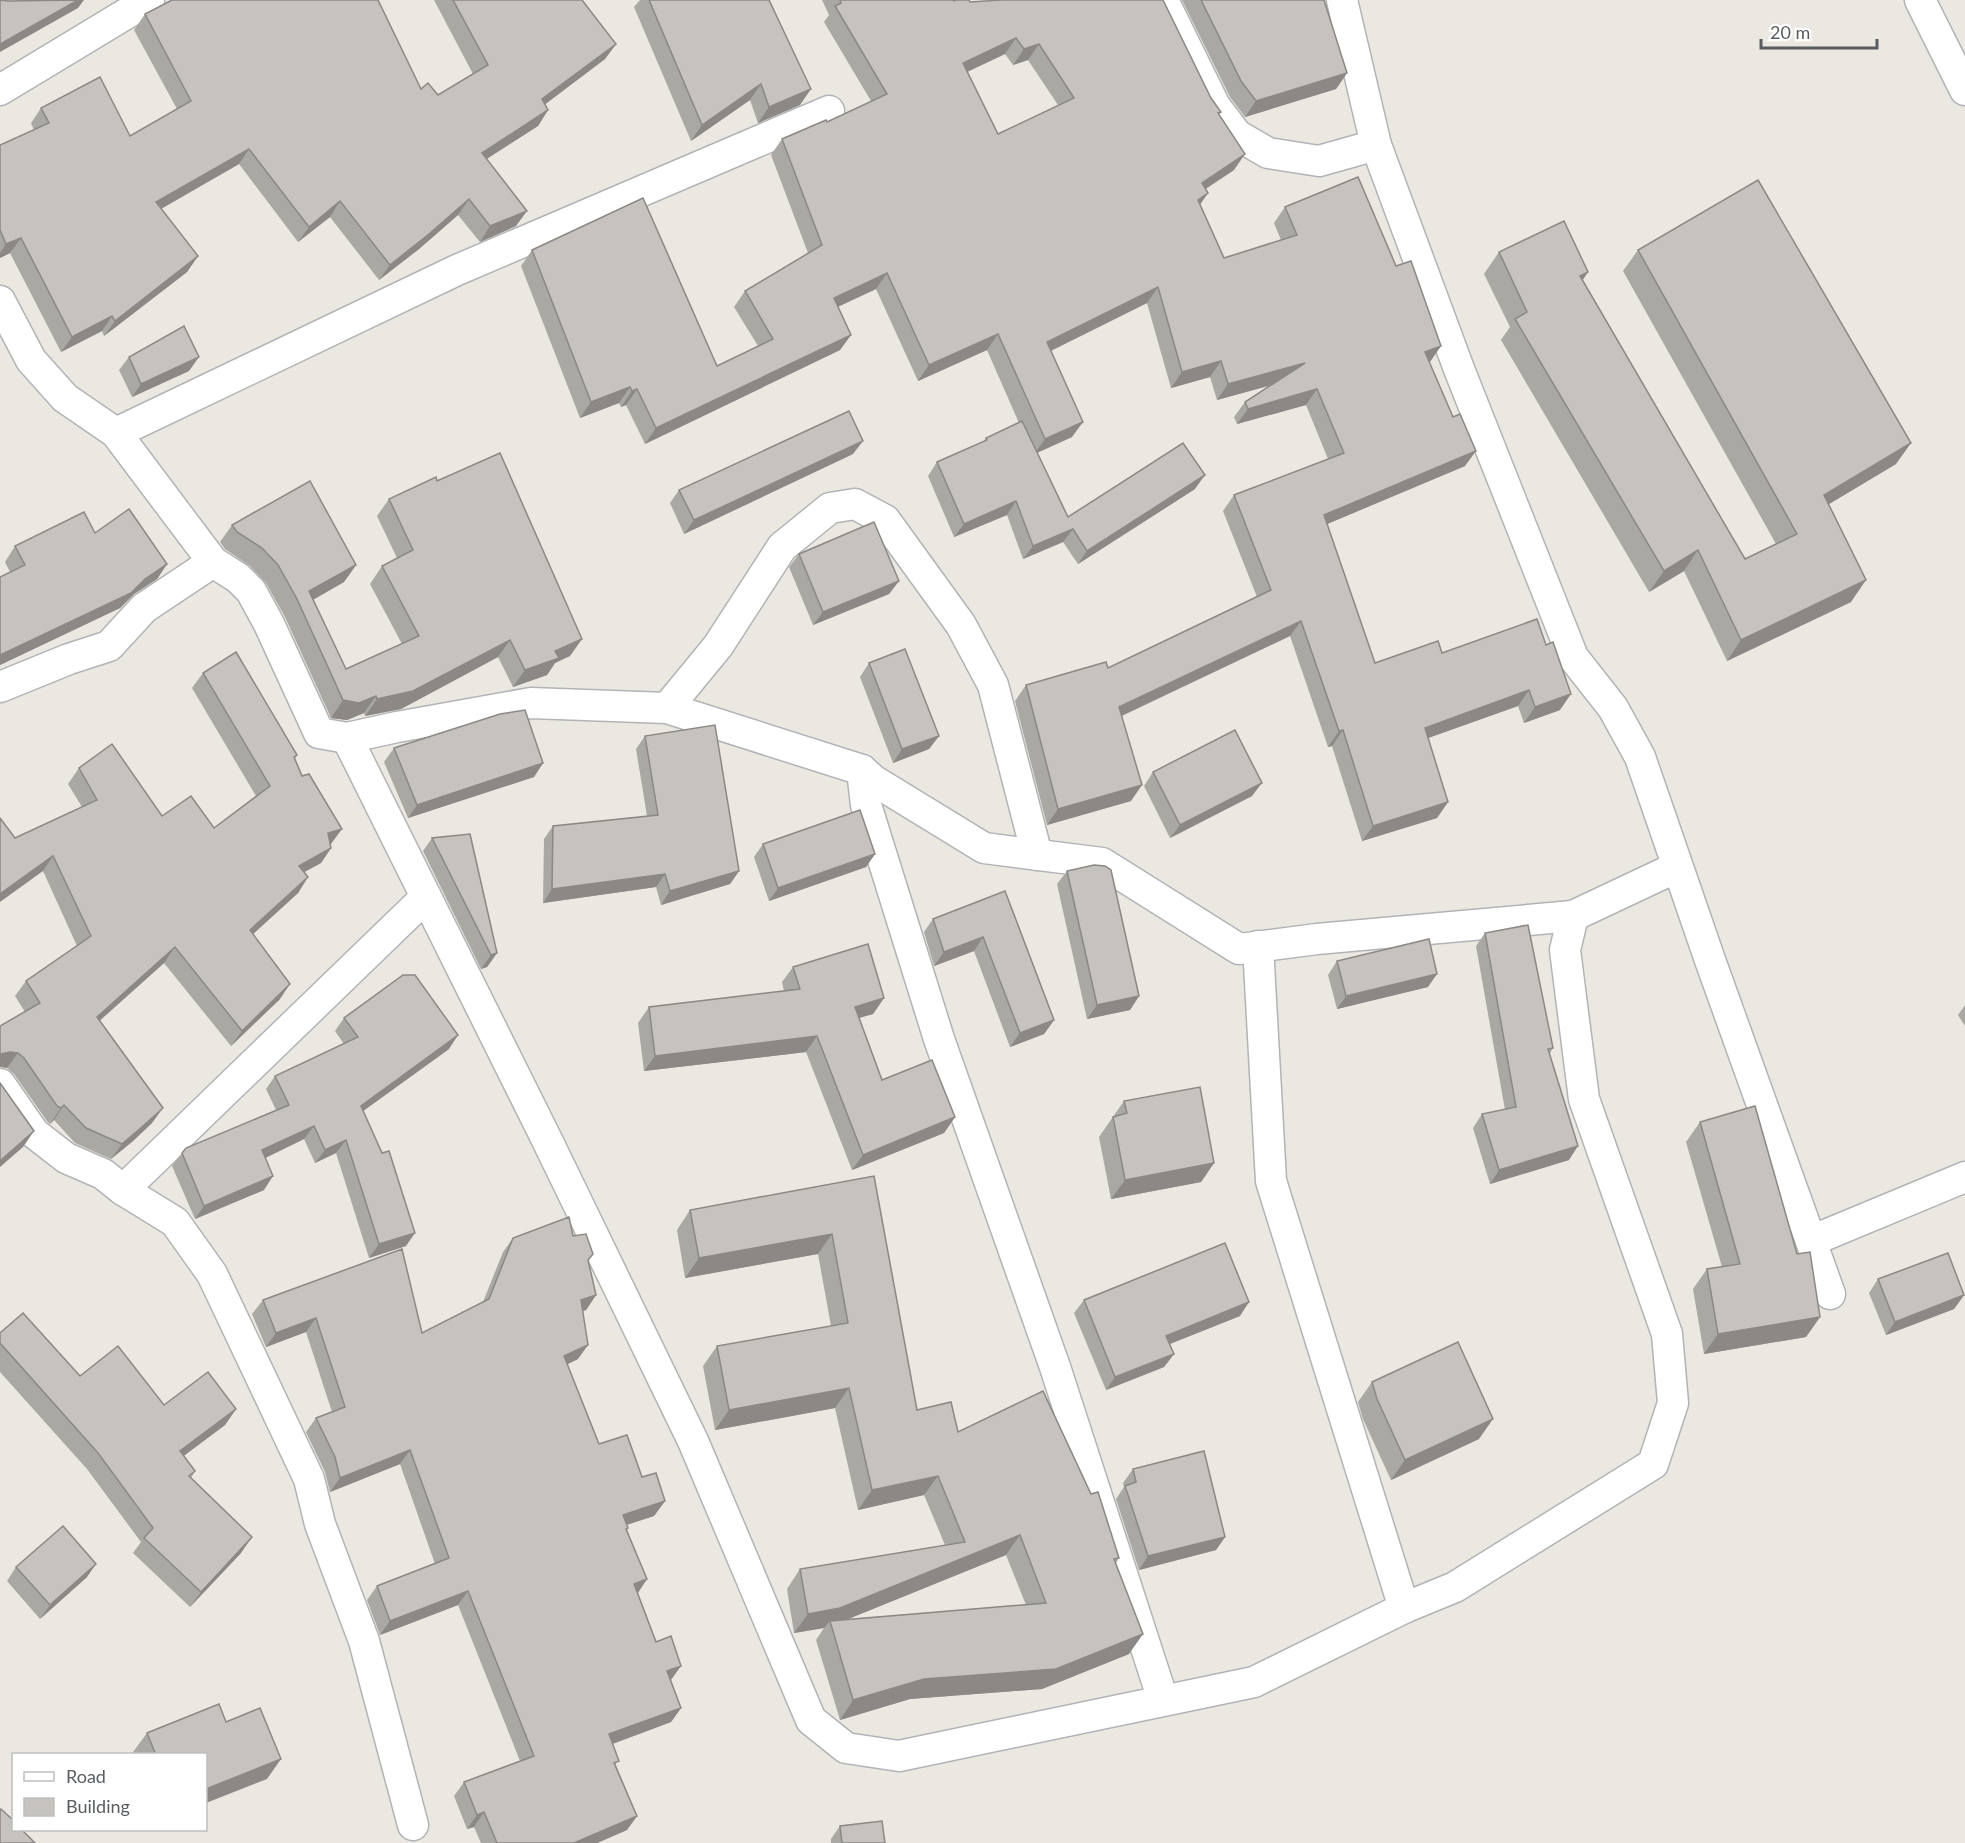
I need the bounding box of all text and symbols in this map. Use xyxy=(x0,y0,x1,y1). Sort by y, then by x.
scale bar xyxy=(1761,12,1876,50)
text: 20 m xyxy=(1770,21,1810,43)
legend xyxy=(12,1753,207,1831)
text: Road xyxy=(66,1765,106,1787)
text: Building xyxy=(66,1795,130,1817)

